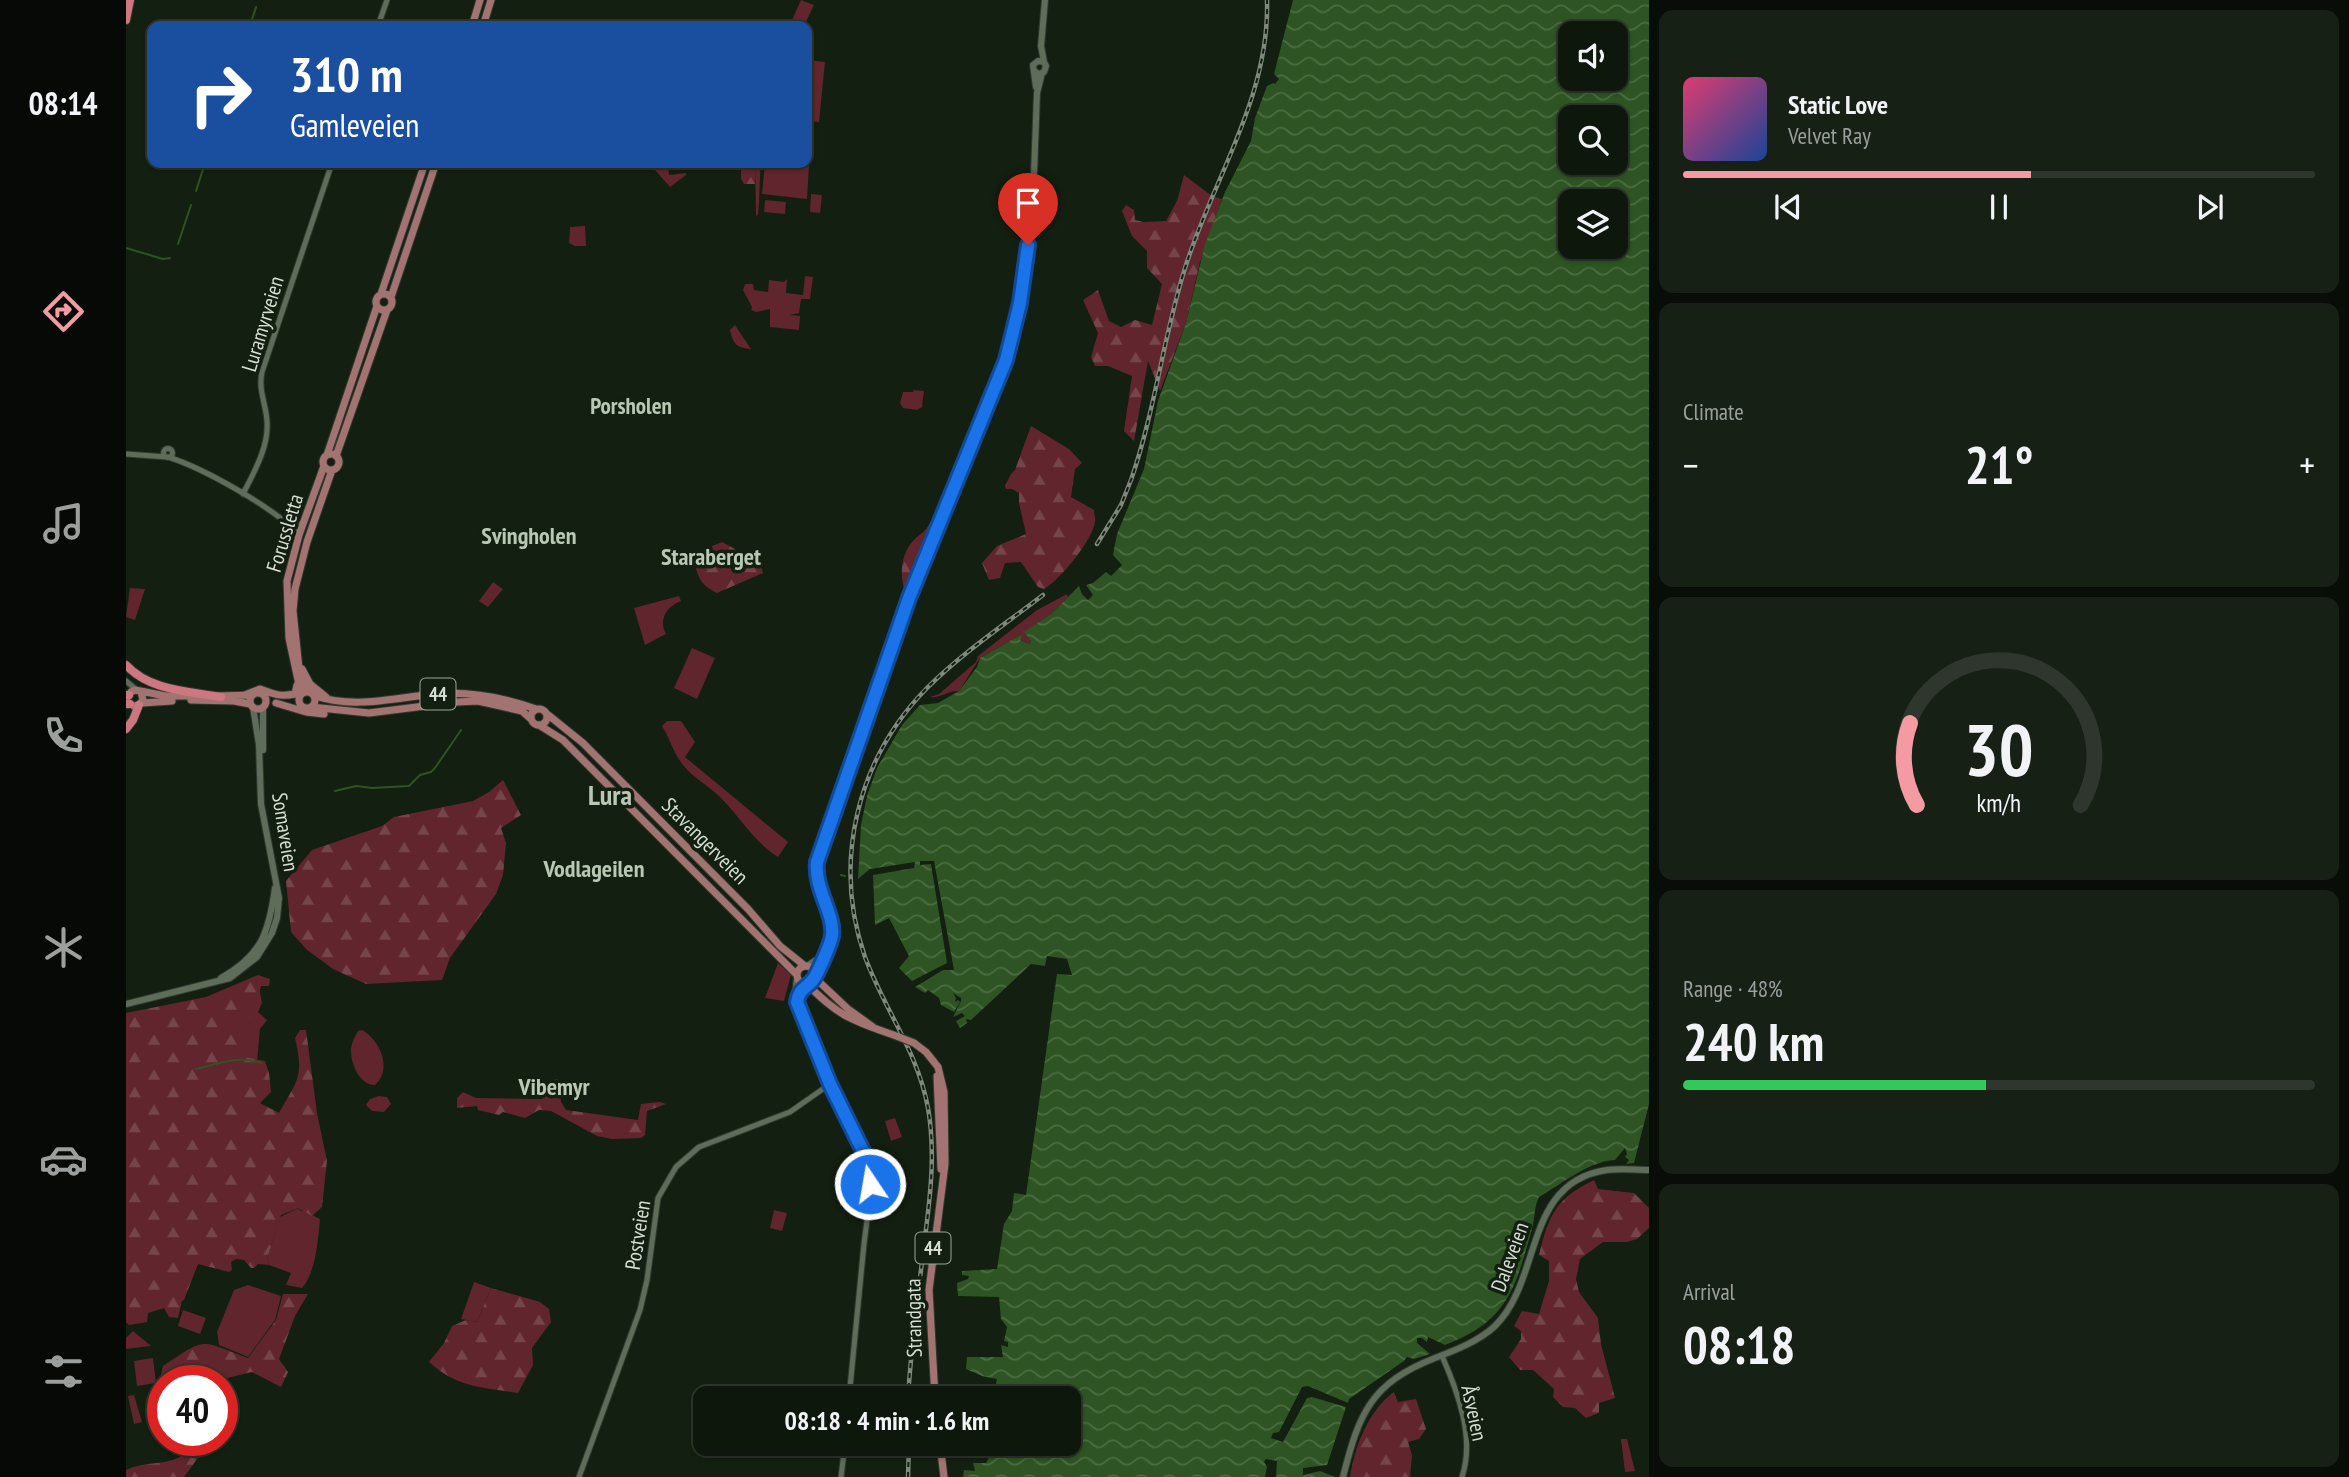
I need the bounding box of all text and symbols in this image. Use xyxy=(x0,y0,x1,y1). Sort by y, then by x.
map controls xyxy=(1558,21,1628,259)
button: sound xyxy=(1558,21,1628,91)
text: 310 m xyxy=(290,42,403,106)
icon: right xyxy=(175,49,266,140)
text: 08:14 xyxy=(28,82,98,124)
text: Static Love xyxy=(1788,88,1888,121)
text: Gamleveien xyxy=(290,104,419,146)
button: search xyxy=(1558,105,1628,175)
text: Velvet Ray xyxy=(1788,121,1871,150)
pin xyxy=(998,173,1058,245)
icon: arrive xyxy=(1009,184,1047,222)
icon: previous xyxy=(1769,188,1807,226)
icon: pause xyxy=(1980,188,2018,226)
icon: next xyxy=(2191,188,2229,226)
button: layers xyxy=(1558,189,1628,259)
street label: Luramyrveien xyxy=(235,273,290,375)
icon: directions xyxy=(39,287,88,336)
district label: Porsholen xyxy=(590,391,672,420)
text: Climate xyxy=(1683,397,1744,426)
text: 21° xyxy=(1965,431,2033,498)
text: − xyxy=(1683,440,1699,489)
text: + xyxy=(2299,440,2315,489)
street label: Forussletta xyxy=(260,490,309,575)
icon: music xyxy=(39,499,88,548)
district label: Svingholen xyxy=(481,520,577,551)
district label: Staraberget xyxy=(661,541,761,572)
road number: 44 xyxy=(420,678,456,709)
text: 30 xyxy=(1964,701,2034,795)
icon: phone xyxy=(39,711,88,760)
district label: Lura xyxy=(588,776,632,813)
text: km/h xyxy=(1977,786,2021,818)
street label: Somaveien xyxy=(266,791,305,873)
street label: Stavangerveien xyxy=(656,792,754,890)
district label: Vodlageilen xyxy=(543,853,644,884)
icon: climate xyxy=(39,923,88,972)
text: Range · 48% xyxy=(1683,974,1783,1003)
text: 240 km xyxy=(1683,1008,1824,1075)
district label: Vibemyr xyxy=(518,1071,590,1102)
icon: car xyxy=(39,1135,88,1184)
position arrow xyxy=(833,1147,907,1221)
street label: Postveien xyxy=(619,1198,656,1272)
street label: Daleveien xyxy=(1485,1218,1535,1295)
road number: 44 xyxy=(916,1232,950,1264)
text: Arrival xyxy=(1683,1277,1735,1306)
street label: Strandgata xyxy=(899,1278,928,1358)
text: 08:18 xyxy=(1683,1311,1795,1378)
icon: filters xyxy=(39,1347,88,1396)
speed limit sign: 40 xyxy=(147,1365,238,1456)
street label: Åsveien xyxy=(1455,1383,1494,1443)
text: 08:18 · 4 min · 1.6 km xyxy=(785,1404,989,1437)

